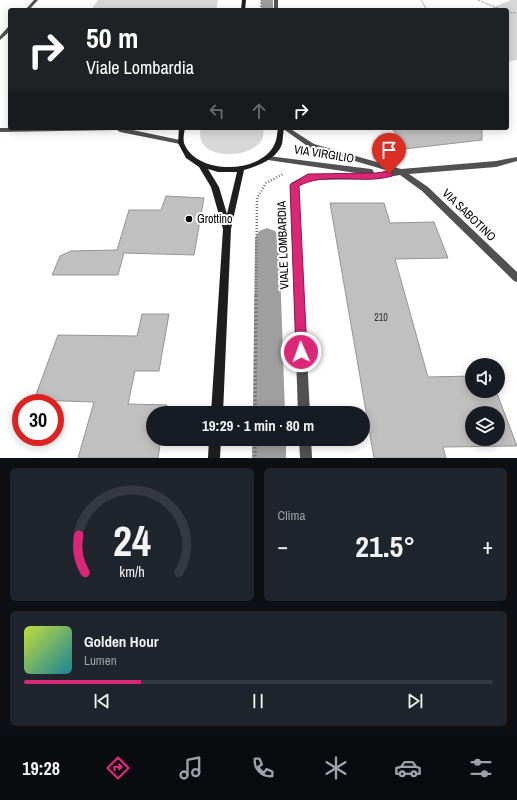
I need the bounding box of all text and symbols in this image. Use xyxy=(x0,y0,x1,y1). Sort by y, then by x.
text: 50 m xyxy=(86,19,138,57)
icon: right xyxy=(20,24,72,76)
text: Viale Lombardia xyxy=(86,55,194,80)
icon: left xyxy=(206,100,228,122)
icon: ahead xyxy=(248,100,270,122)
icon: right xyxy=(290,100,312,122)
pin xyxy=(372,133,406,174)
icon: arrive xyxy=(378,139,400,161)
street label: VIA VIRGILIO xyxy=(293,141,356,167)
street label: VIA SABOTINO xyxy=(439,185,500,245)
street label: VIALE LOMBARDIA xyxy=(273,200,293,290)
place label: Grottino xyxy=(197,211,233,227)
marker: Grottino xyxy=(184,214,194,224)
house number: 210 xyxy=(374,311,388,324)
position arrow xyxy=(280,331,322,373)
map controls xyxy=(465,358,505,446)
button: sound xyxy=(465,358,505,398)
speed limit sign: 30 xyxy=(12,394,64,446)
button: layers xyxy=(465,406,505,446)
text: 19:29 · 1 min · 80 m xyxy=(202,415,314,436)
text: Clima xyxy=(278,507,305,524)
text: 24 xyxy=(113,512,151,568)
text: 21.5° xyxy=(355,526,415,566)
text: − xyxy=(278,531,288,561)
text: + xyxy=(482,531,493,561)
text: km/h xyxy=(119,561,144,580)
text: Golden Hour xyxy=(84,631,159,652)
text: Lumen xyxy=(84,652,117,669)
icon: previous xyxy=(91,690,113,712)
icon: pause xyxy=(247,690,269,712)
icon: next xyxy=(404,690,426,712)
icon: directions xyxy=(104,754,132,782)
icon: music xyxy=(177,754,205,782)
icon: phone xyxy=(249,754,277,782)
icon: climate xyxy=(322,754,350,782)
icon: car xyxy=(394,754,422,782)
icon: filters xyxy=(467,754,495,782)
text: 19:28 xyxy=(22,756,60,781)

